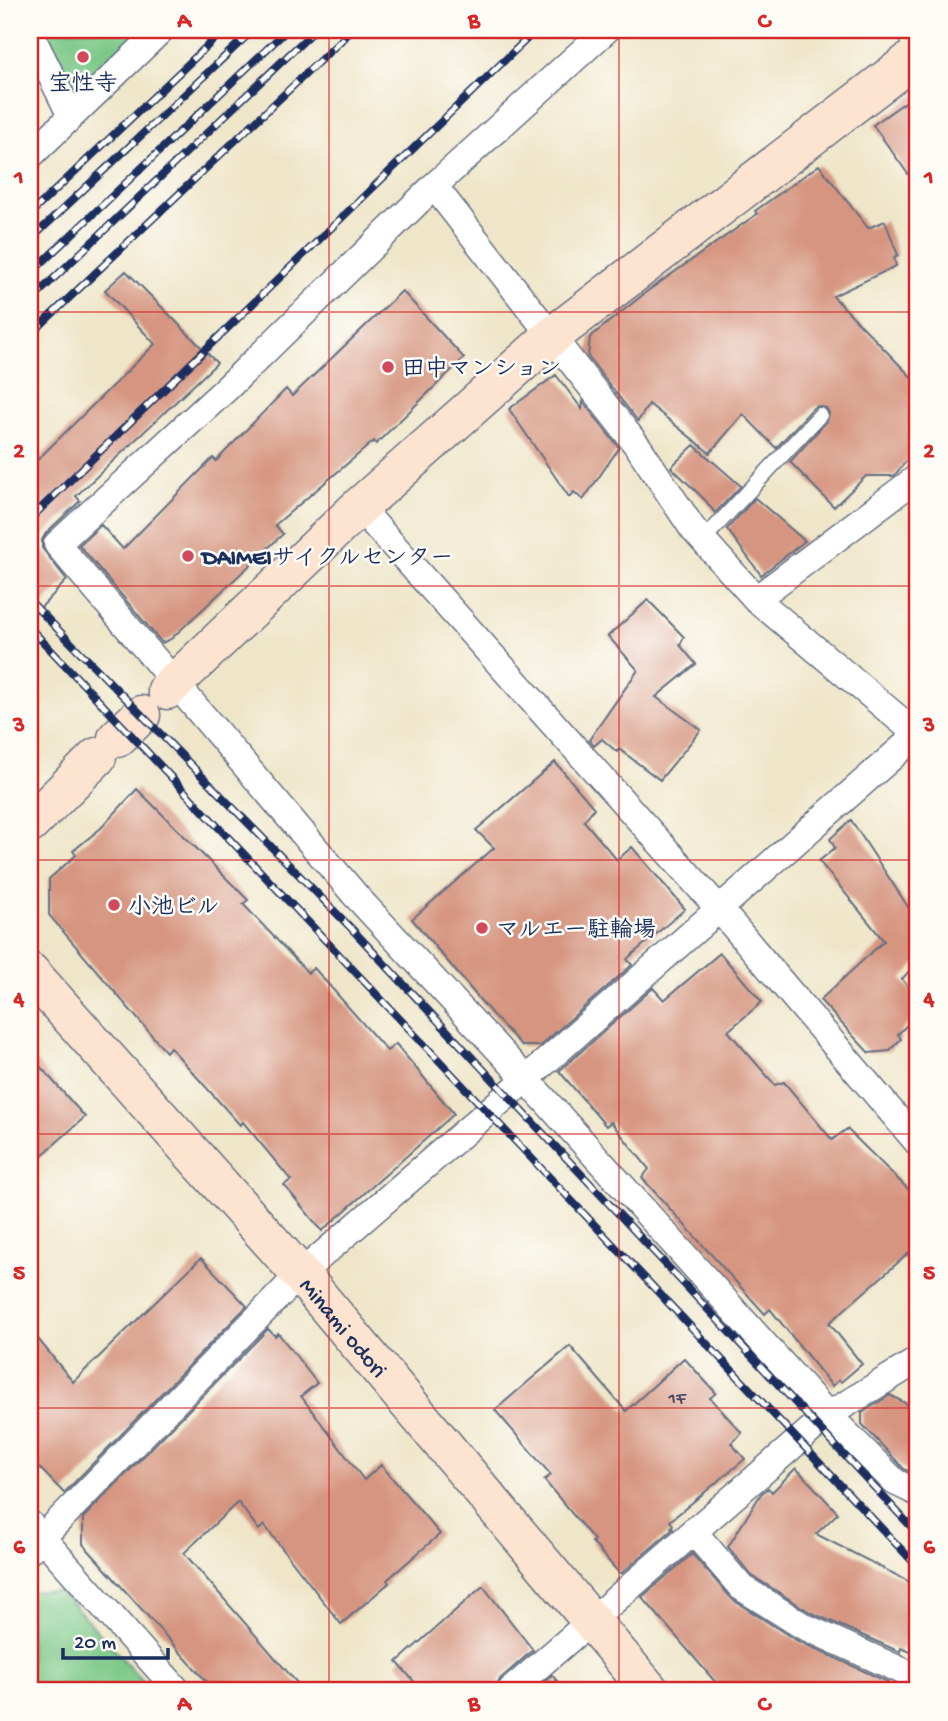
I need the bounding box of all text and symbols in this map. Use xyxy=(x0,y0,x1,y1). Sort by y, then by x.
text: A xyxy=(176,9,192,36)
text: B xyxy=(467,9,481,36)
text: C xyxy=(758,9,773,36)
marker: 宝性寺 xyxy=(75,49,91,65)
place label: 宝性寺 xyxy=(49,71,118,99)
text: 1 xyxy=(13,165,24,192)
text: 1 xyxy=(923,165,934,192)
place label: 田中マンション xyxy=(402,356,561,384)
marker: 田中マンション xyxy=(380,359,396,375)
text: 2 xyxy=(13,439,25,466)
text: 2 xyxy=(923,439,935,466)
place label: DAIMEIサイクルセンター xyxy=(200,546,453,573)
marker: DAIMEIサイクルセンター xyxy=(180,548,196,564)
text: 3 xyxy=(12,713,25,740)
text: 3 xyxy=(922,713,935,740)
place label: 小池ビル xyxy=(128,894,220,922)
marker: 小池ビル xyxy=(106,897,122,913)
place label: マルエー駐輪場 xyxy=(496,917,656,945)
marker: マルエー駐輪場 xyxy=(474,920,490,936)
text: 4 xyxy=(13,987,25,1014)
text: 4 xyxy=(923,987,935,1014)
text: 5 xyxy=(13,1261,25,1288)
text: 5 xyxy=(923,1261,935,1288)
street label: Minami odori xyxy=(292,1274,391,1384)
house number: 1F xyxy=(667,1388,687,1411)
text: 6 xyxy=(13,1535,26,1562)
text: 6 xyxy=(923,1535,936,1562)
scale bar xyxy=(63,1616,168,1660)
text: 20 m xyxy=(74,1632,116,1657)
text: A xyxy=(176,1692,192,1719)
text: B xyxy=(467,1692,481,1719)
text: C xyxy=(758,1692,773,1719)

